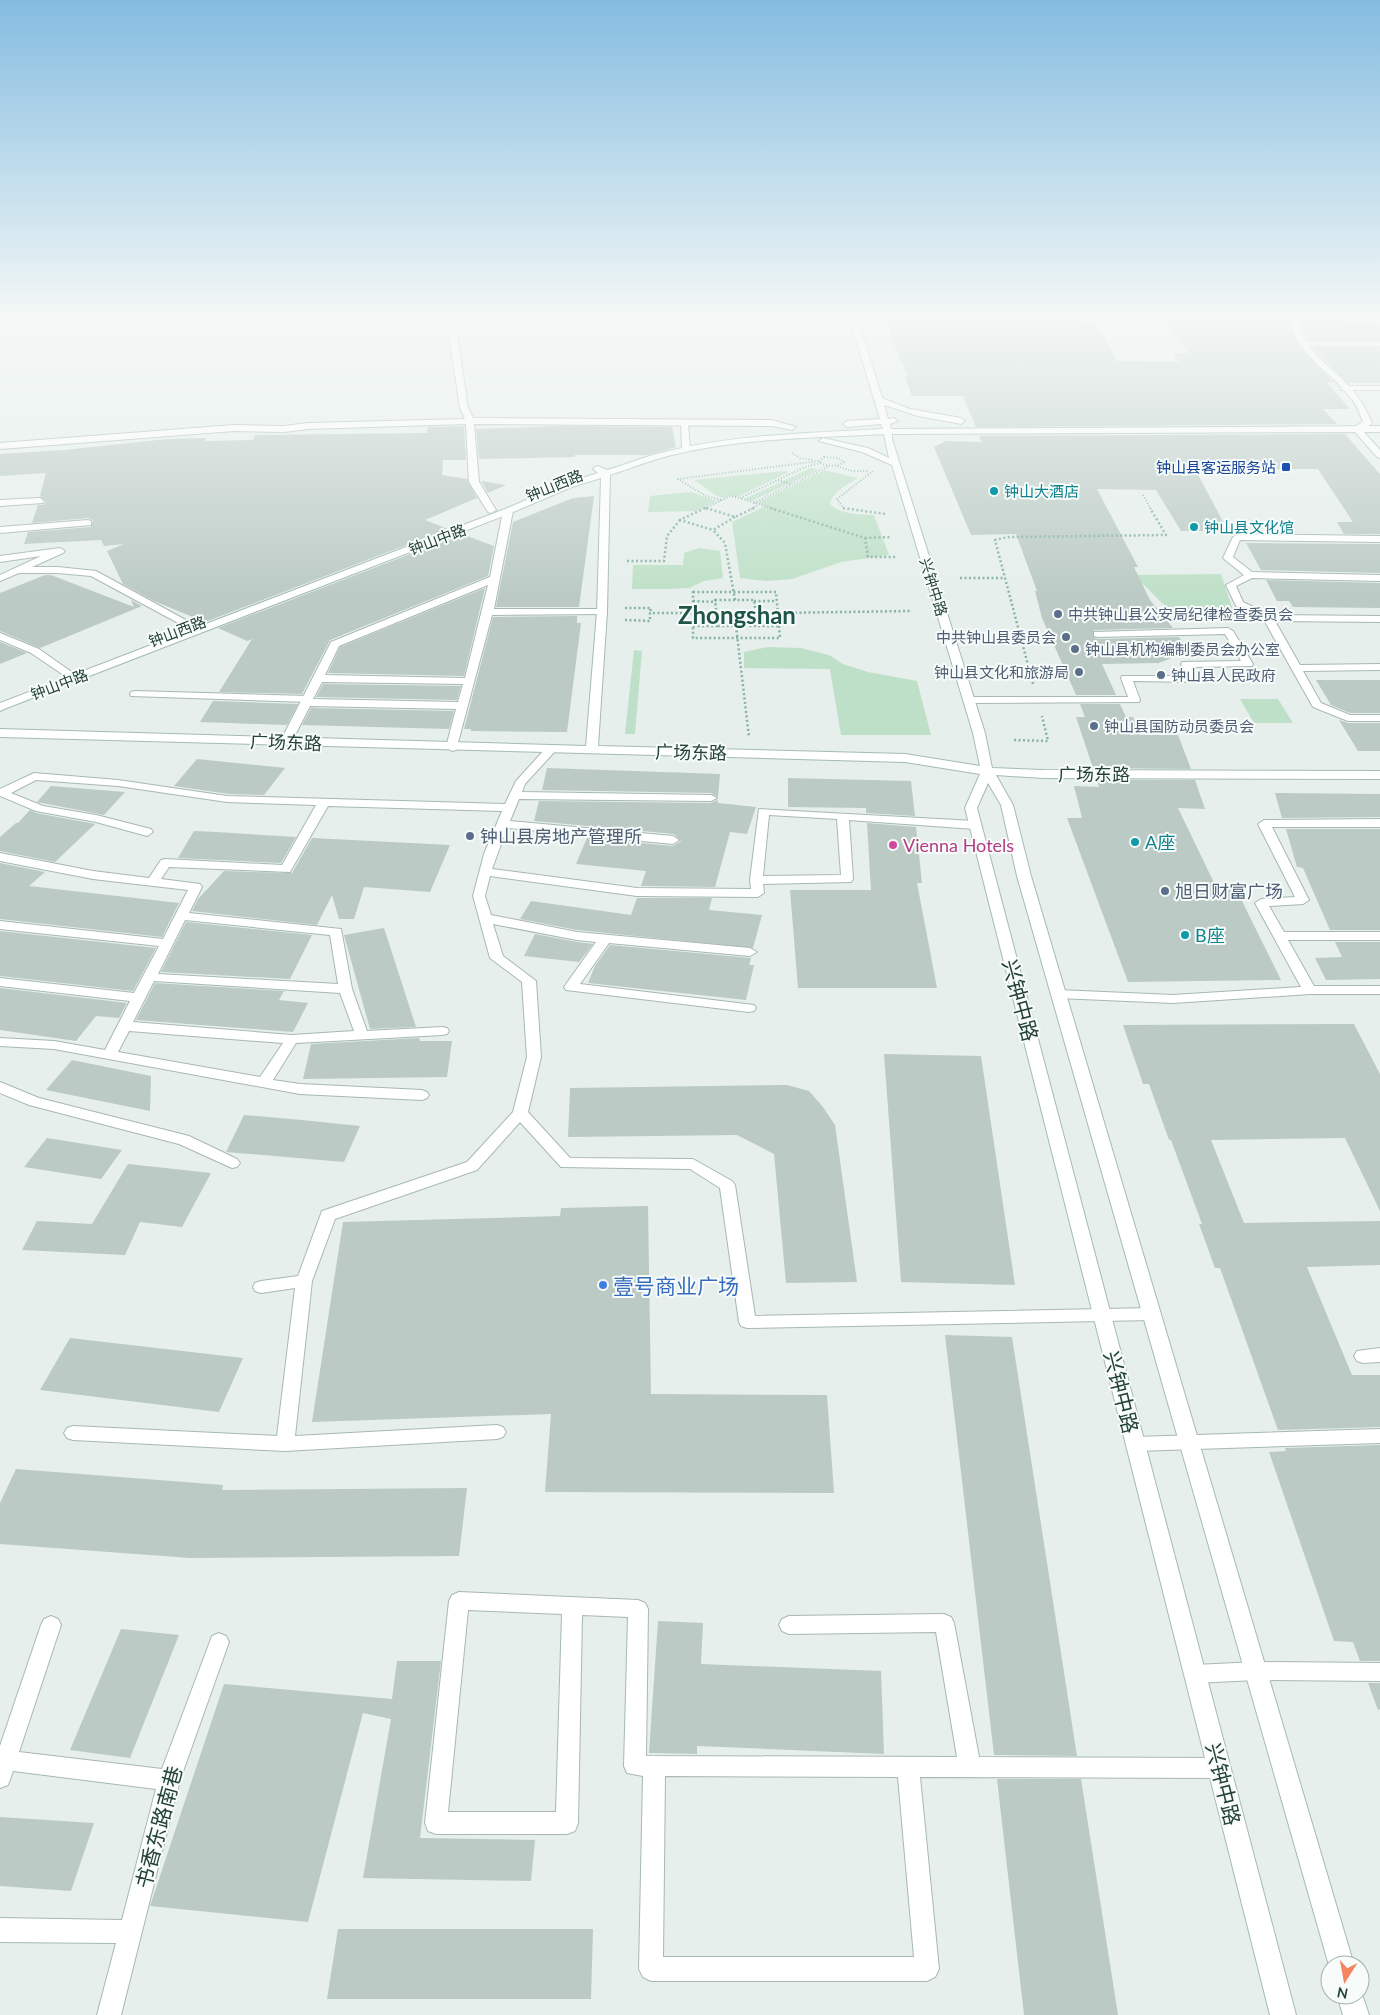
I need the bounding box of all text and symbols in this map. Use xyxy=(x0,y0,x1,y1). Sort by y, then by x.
place label: 钟山县客运服务站 xyxy=(1156,458,1276,476)
marker: 钟山县客运服务站 xyxy=(1280,461,1292,473)
street label: 钟山西路 xyxy=(523,465,585,505)
place label: 钟山大酒店 xyxy=(1004,482,1079,500)
marker: 钟山大酒店 xyxy=(988,485,1000,497)
place label: 钟山县文化馆 xyxy=(1204,518,1294,536)
street label: 钟山中路 xyxy=(406,520,468,558)
marker: 钟山县文化馆 xyxy=(1188,521,1200,533)
street label: 兴钟中路 xyxy=(917,556,951,618)
district label: Zhongshan xyxy=(678,600,796,629)
place label: 中共钟山县公安局纪律检查委员会 xyxy=(1068,605,1293,623)
marker: 中共钟山县公安局纪律检查委员会 xyxy=(1052,608,1064,620)
street label: 钟山西路 xyxy=(146,612,208,650)
place label: 中共钟山县委员会 xyxy=(936,628,1056,646)
marker: 中共钟山县委员会 xyxy=(1060,631,1072,643)
place label: 钟山县机构编制委员会办公室 xyxy=(1085,640,1280,658)
marker: 钟山县机构编制委员会办公室 xyxy=(1069,643,1081,655)
place label: 钟山县文化和旅游局 xyxy=(934,663,1069,681)
street label: 钟山中路 xyxy=(28,665,90,703)
marker: 钟山县文化和旅游局 xyxy=(1073,666,1085,678)
place label: 钟山县人民政府 xyxy=(1171,666,1276,684)
marker: 钟山县人民政府 xyxy=(1155,669,1167,681)
place label: 钟山县国防动员委员会 xyxy=(1104,717,1254,735)
marker: 钟山县国防动员委员会 xyxy=(1088,720,1100,732)
street label: 广场东路 xyxy=(250,730,322,754)
street label: 广场东路 xyxy=(655,740,727,764)
street label: 广场东路 xyxy=(1058,763,1130,785)
place label: 钟山县房地产管理所 xyxy=(480,825,642,847)
marker: 钟山县房地产管理所 xyxy=(464,830,476,842)
place label: A座 xyxy=(1145,831,1175,853)
place label: Vienna Hotels xyxy=(903,834,1014,856)
marker: A座 xyxy=(1129,836,1141,848)
marker: Vienna Hotels xyxy=(887,839,899,851)
place label: 旭日财富广场 xyxy=(1175,880,1283,902)
marker: 旭日财富广场 xyxy=(1159,885,1171,897)
place label: B座 xyxy=(1195,924,1225,946)
marker: B座 xyxy=(1179,929,1191,941)
street label: 兴钟中路 xyxy=(998,956,1044,1044)
place label: 壹号商业广场 xyxy=(613,1273,739,1298)
marker: 壹号商业广场 xyxy=(597,1279,609,1291)
street label: 兴钟中路 xyxy=(1100,1348,1144,1436)
street label: 兴钟中路 xyxy=(1202,1740,1246,1828)
street label: 书香东路南巷 xyxy=(130,1763,186,1891)
north arrow xyxy=(1320,1955,1370,2005)
text: N xyxy=(1336,1984,1349,2003)

